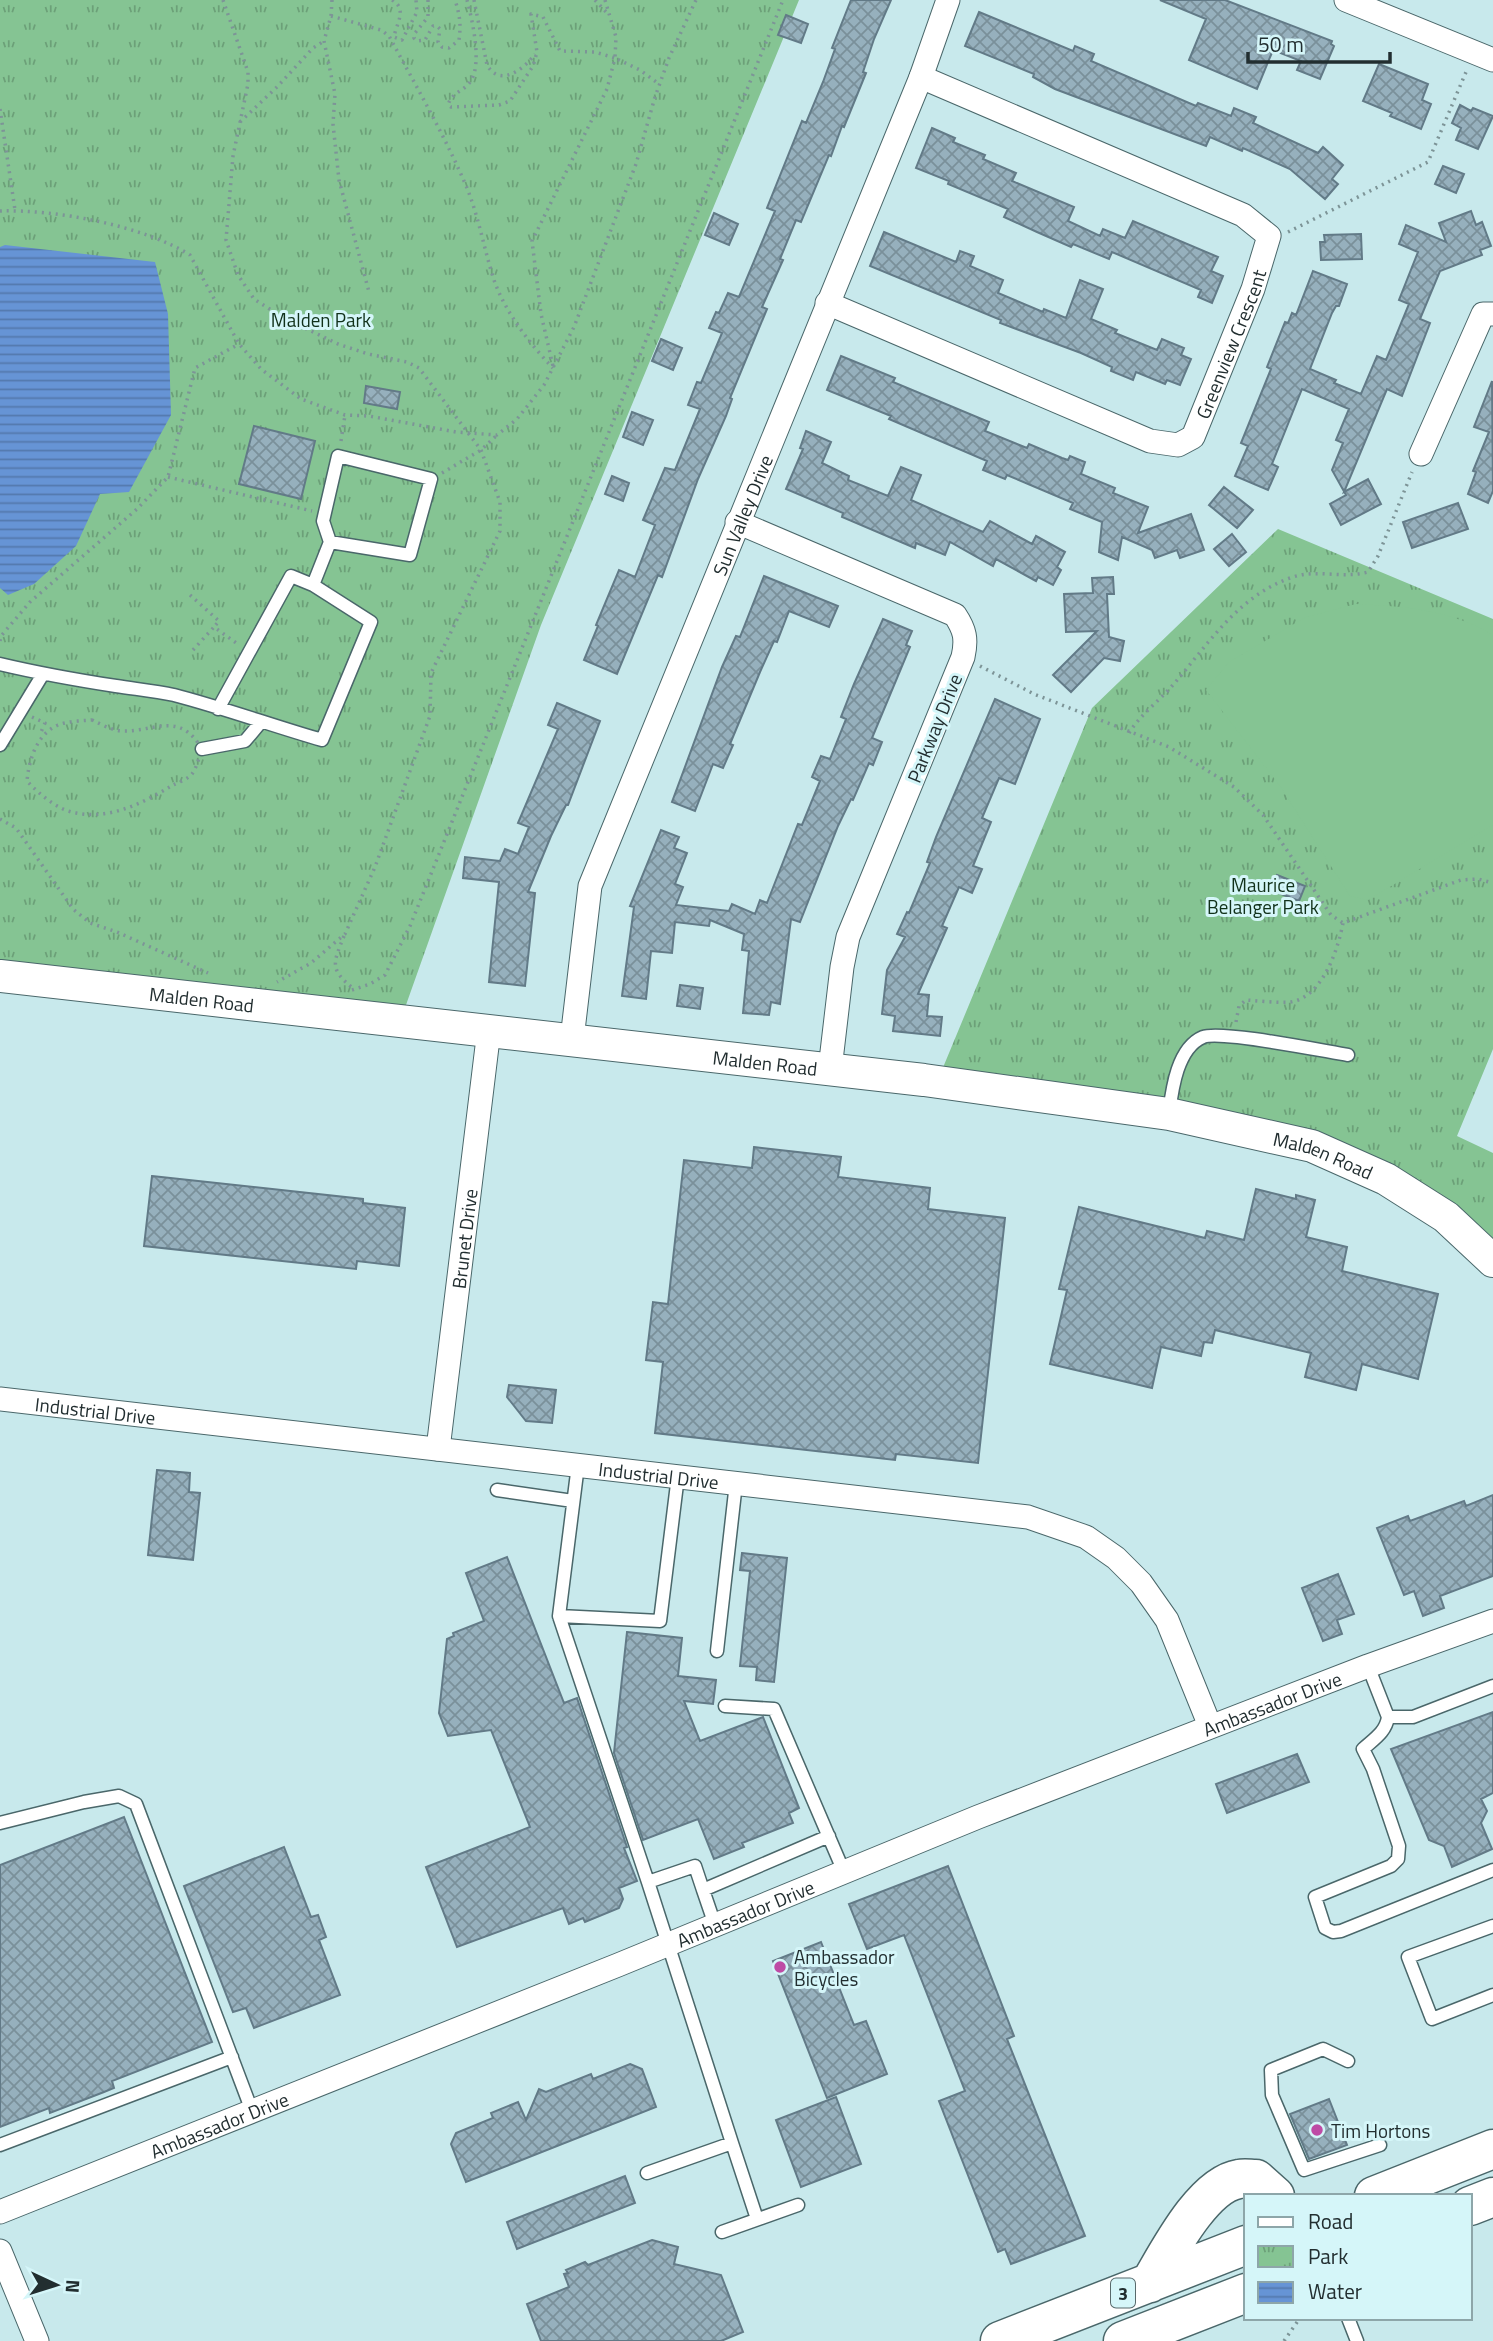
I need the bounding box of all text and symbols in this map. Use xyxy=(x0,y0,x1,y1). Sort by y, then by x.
scale bar xyxy=(1248,21,1390,65)
text: 50 m xyxy=(1258,28,1304,60)
street label: Greenview Crescent xyxy=(1188,265,1273,423)
park label: Malden Park xyxy=(271,305,371,334)
street label: Sun Valley Drive xyxy=(704,450,779,580)
street label: Parkway Drive xyxy=(899,669,969,787)
park label: Maurice Belanger Park xyxy=(1207,870,1319,921)
street label: Malden Road xyxy=(148,978,256,1019)
street label: Malden Road xyxy=(711,1042,819,1082)
street label: Malden Road xyxy=(1270,1123,1378,1186)
street label: Brunet Drive xyxy=(443,1187,484,1290)
street label: Industrial Drive xyxy=(34,1389,157,1431)
street label: Industrial Drive xyxy=(597,1453,720,1496)
street label: Ambassador Drive xyxy=(1198,1663,1345,1743)
street label: Ambassador Drive xyxy=(672,1871,818,1954)
place label: Ambassador Bicycles xyxy=(794,1942,895,1993)
marker: Ambassador Bicycles xyxy=(772,1959,788,1975)
street label: Ambassador Drive xyxy=(146,2084,293,2165)
place label: Tim Hortons xyxy=(1331,2116,1430,2145)
marker: Tim Hortons xyxy=(1309,2122,1325,2138)
legend xyxy=(1244,2194,1472,2320)
text: Road xyxy=(1308,2205,1353,2237)
text: Park xyxy=(1308,2240,1348,2272)
north arrow xyxy=(21,2250,91,2320)
text: Water xyxy=(1308,2275,1362,2307)
road number: 3 xyxy=(1111,2278,1135,2308)
text: N xyxy=(59,2279,88,2294)

